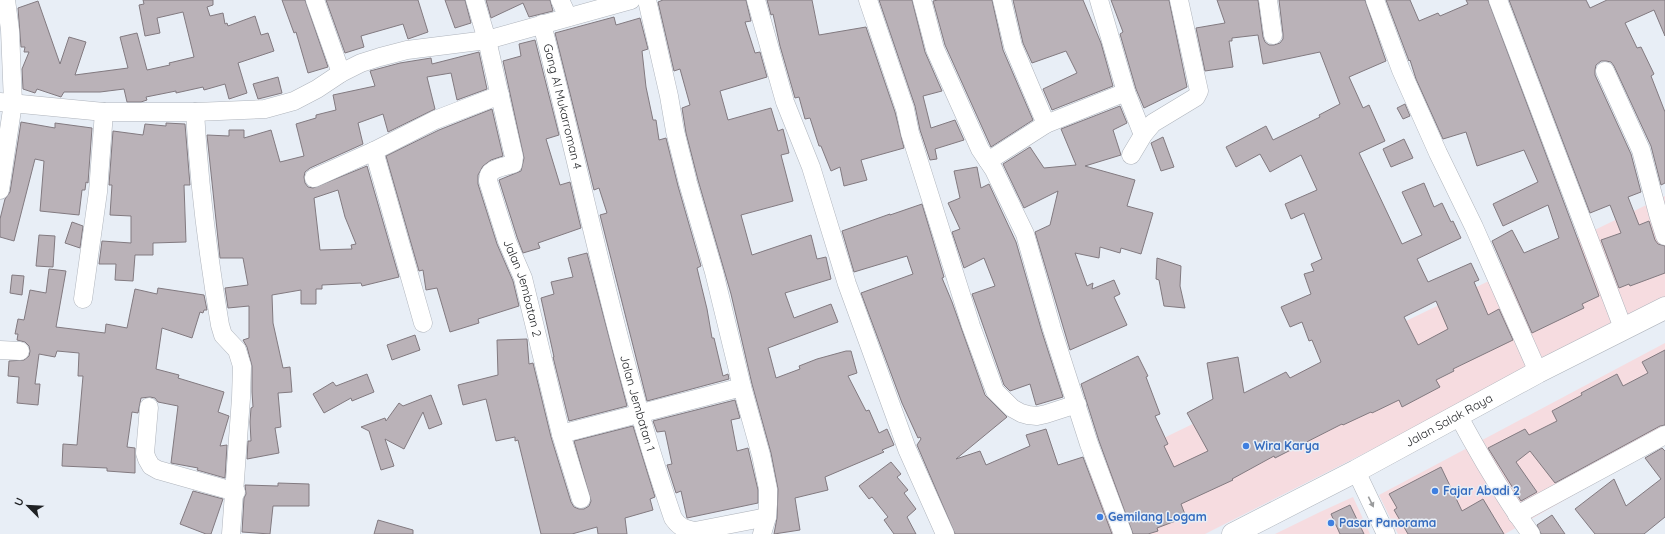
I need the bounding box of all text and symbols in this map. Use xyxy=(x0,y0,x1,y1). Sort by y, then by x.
street label: Gang Al Mukarroman 4 xyxy=(540,42,586,171)
street label: Jalan Jembatan 2 xyxy=(500,237,545,339)
street label: Jalan Jembatan 1 xyxy=(617,353,659,453)
street label: Jalan Salak Raya xyxy=(1402,390,1495,450)
place label: Wira Karya xyxy=(1254,438,1319,453)
marker: Wira Karya xyxy=(1241,441,1251,451)
place label: Fajar Abadi 2 xyxy=(1443,483,1520,498)
north arrow xyxy=(8,486,48,526)
marker: Fajar Abadi 2 xyxy=(1430,486,1440,496)
text: U xyxy=(11,496,27,508)
one-way arrow xyxy=(1368,497,1374,508)
place label: Gemilang Logam xyxy=(1108,509,1207,524)
marker: Gemilang Logam xyxy=(1095,512,1105,522)
place label: Pasar Panorama xyxy=(1339,515,1436,530)
marker: Pasar Panorama xyxy=(1326,518,1336,528)

